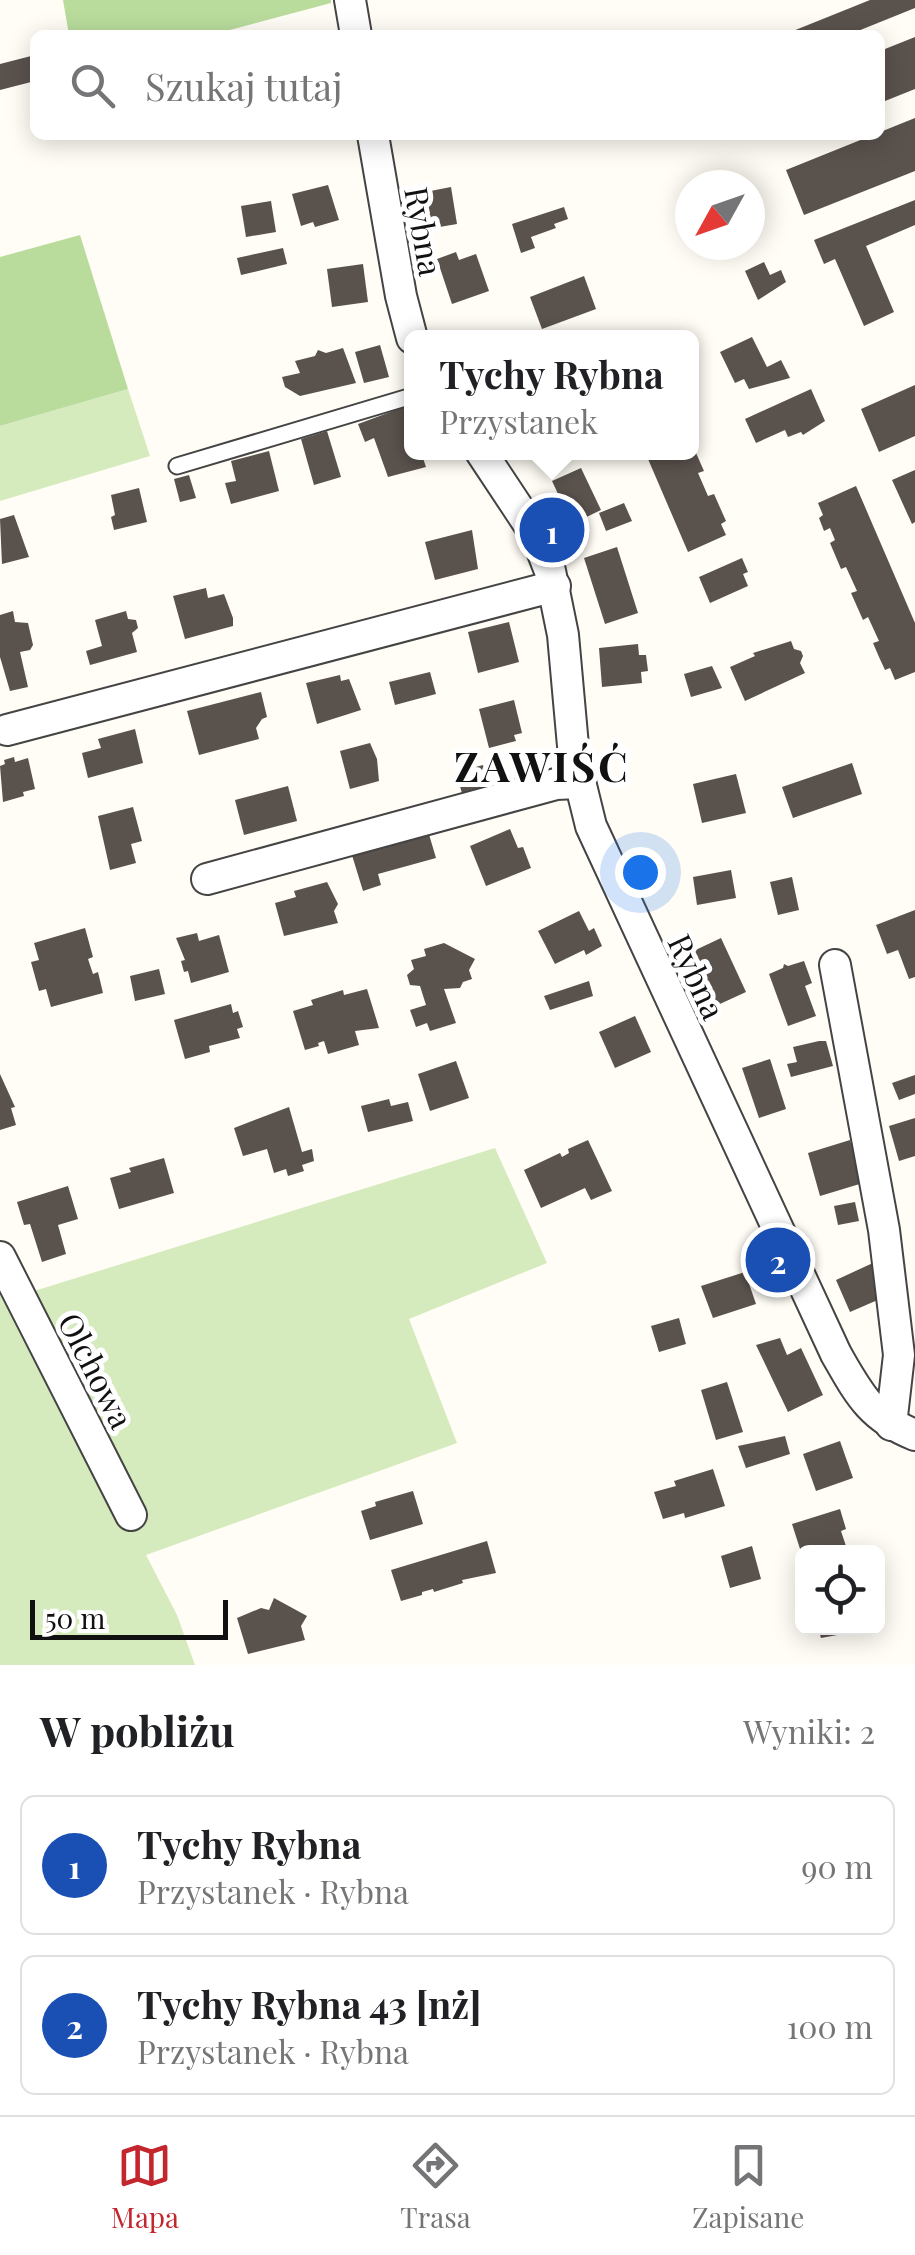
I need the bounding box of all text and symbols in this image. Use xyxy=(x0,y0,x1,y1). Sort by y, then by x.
search box xyxy=(30,30,885,140)
icon: search xyxy=(65,58,120,113)
text: Szukaj tutaj xyxy=(145,60,342,111)
north arrow xyxy=(675,170,765,260)
street label: Rybna xyxy=(396,183,454,279)
popup xyxy=(404,330,699,460)
text: Tychy Rybna xyxy=(439,348,664,399)
text: Przystanek xyxy=(439,399,598,442)
pin: 1 xyxy=(520,492,584,568)
district label: ZAWIŚĆ xyxy=(454,737,630,793)
your location xyxy=(615,847,666,898)
street label: Rybna xyxy=(660,926,736,1026)
pin: 2 xyxy=(746,1222,810,1298)
street label: Olchowa xyxy=(50,1305,144,1435)
map controls xyxy=(795,1545,885,1635)
button: locate xyxy=(795,1545,885,1635)
scale bar xyxy=(30,1595,228,1640)
text: 50 m xyxy=(45,1599,105,1636)
text: W pobliżu xyxy=(40,1702,235,1758)
text: Wyniki: 2 xyxy=(743,1709,875,1752)
text: Tychy Rybna xyxy=(137,1818,361,1869)
text: 1 xyxy=(68,1844,81,1887)
text: 90 m xyxy=(801,1844,873,1887)
text: Przystanek · Rybna xyxy=(137,1869,409,1912)
text: Tychy Rybna 43 [nż] xyxy=(137,1978,482,2029)
text: 2 xyxy=(66,2004,83,2047)
text: 100 m xyxy=(786,2004,873,2047)
text: Przystanek · Rybna xyxy=(137,2029,409,2072)
tab: Mapa xyxy=(111,2138,179,2235)
tab: Trasa xyxy=(400,2138,471,2235)
tab: Zapisane xyxy=(692,2138,804,2235)

